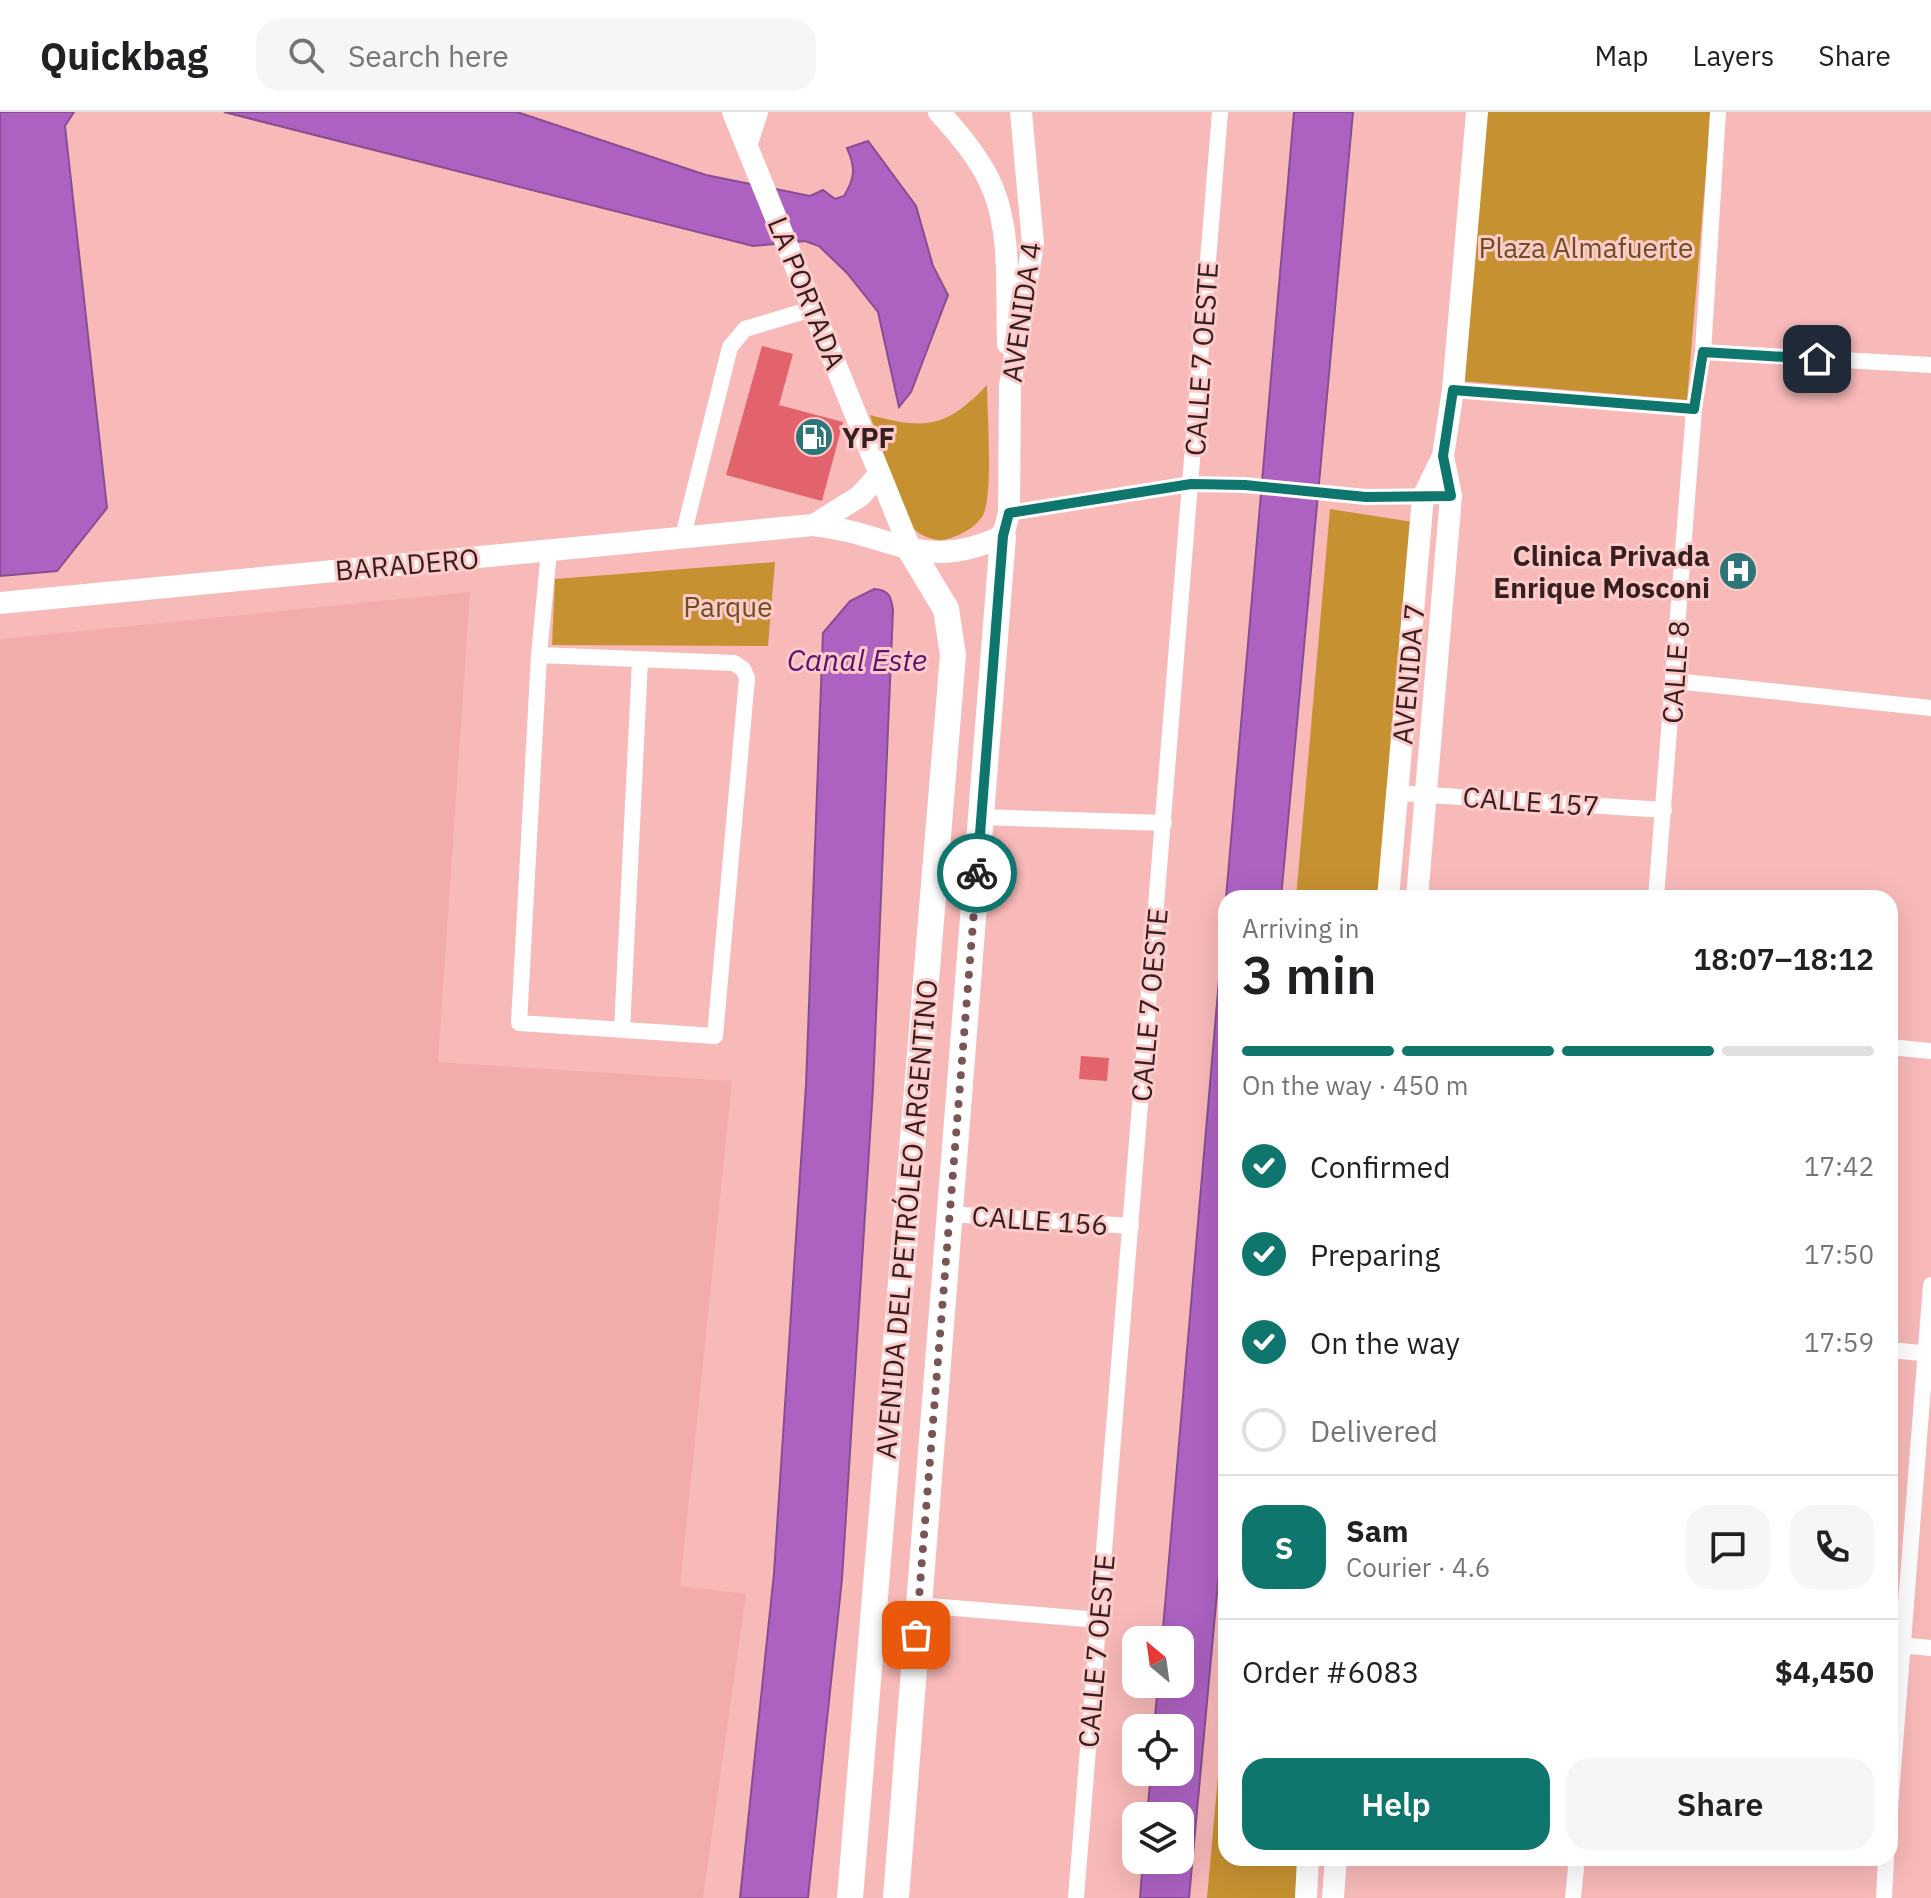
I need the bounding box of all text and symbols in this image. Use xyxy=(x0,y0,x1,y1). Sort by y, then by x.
search box xyxy=(256,19,816,91)
text: Quickbag xyxy=(40,31,208,80)
icon: search xyxy=(284,33,328,77)
text: Search here xyxy=(348,36,509,75)
text: Map xyxy=(1594,37,1648,74)
text: Layers xyxy=(1692,37,1774,74)
text: Share xyxy=(1818,37,1891,74)
street label: LA PORTADA xyxy=(760,211,854,375)
park label: Plaza Almafuerte xyxy=(1479,229,1693,266)
street label: AVENIDA 4 xyxy=(993,240,1049,384)
street label: CALLE 7 OESTE xyxy=(1176,261,1226,457)
pin xyxy=(1783,325,1851,393)
icon: home xyxy=(1795,337,1839,381)
fuel station icon: YPF xyxy=(793,416,835,458)
place label: YPF xyxy=(842,419,895,456)
place label: Clinica Privada Enrique Mosconi xyxy=(1493,537,1710,606)
street label: BARADERO xyxy=(333,539,481,589)
hospital icon: Clinica Privada Enrique Mosconi xyxy=(1717,550,1759,592)
park label: Parque xyxy=(683,588,773,625)
street label: AVENIDA 7 xyxy=(1383,602,1433,746)
street label: CALLE 8 xyxy=(1653,619,1697,725)
water label: Canal Este xyxy=(787,640,927,679)
street label: CALLE 157 xyxy=(1462,778,1600,824)
courier xyxy=(937,833,1017,913)
icon: bike xyxy=(955,851,999,895)
street label: CALLE 7 OESTE xyxy=(1122,907,1176,1103)
text: Arriving in xyxy=(1242,911,1359,945)
text: 18:07–18:12 xyxy=(1693,939,1874,978)
text: 3 min xyxy=(1242,941,1377,1008)
street label: AVENIDA DEL PETRÓLEO ARGENTINO xyxy=(867,978,945,1460)
text: On the way · 450 m xyxy=(1242,1068,1468,1102)
icon: check xyxy=(1242,1144,1286,1188)
text: Confirmed xyxy=(1310,1147,1451,1186)
text: 17:42 xyxy=(1804,1149,1874,1183)
street label: CALLE 156 xyxy=(971,1197,1109,1243)
icon: check xyxy=(1242,1232,1286,1276)
text: Preparing xyxy=(1310,1235,1440,1274)
text: 17:50 xyxy=(1804,1237,1874,1271)
icon: check xyxy=(1242,1320,1286,1364)
text: On the way xyxy=(1310,1323,1460,1362)
text: 17:59 xyxy=(1804,1325,1874,1359)
text: Delivered xyxy=(1310,1411,1438,1450)
button: chat xyxy=(1686,1505,1770,1589)
button: phone xyxy=(1790,1505,1874,1589)
text: Sam xyxy=(1346,1511,1409,1550)
text: S xyxy=(1275,1528,1293,1567)
text: Courier · 4.6 xyxy=(1346,1550,1490,1584)
street label: CALLE 7 OESTE xyxy=(1069,1553,1123,1749)
pin xyxy=(882,1601,950,1669)
icon: bag xyxy=(894,1613,938,1657)
north arrow xyxy=(1122,1626,1194,1698)
map controls xyxy=(1122,1626,1194,1874)
text: Order #6083 xyxy=(1242,1652,1419,1691)
text: $4,450 xyxy=(1775,1652,1874,1691)
button: locate xyxy=(1122,1714,1194,1786)
button: Help xyxy=(1242,1758,1550,1850)
button: Share xyxy=(1566,1758,1874,1850)
button: layers xyxy=(1122,1802,1194,1874)

